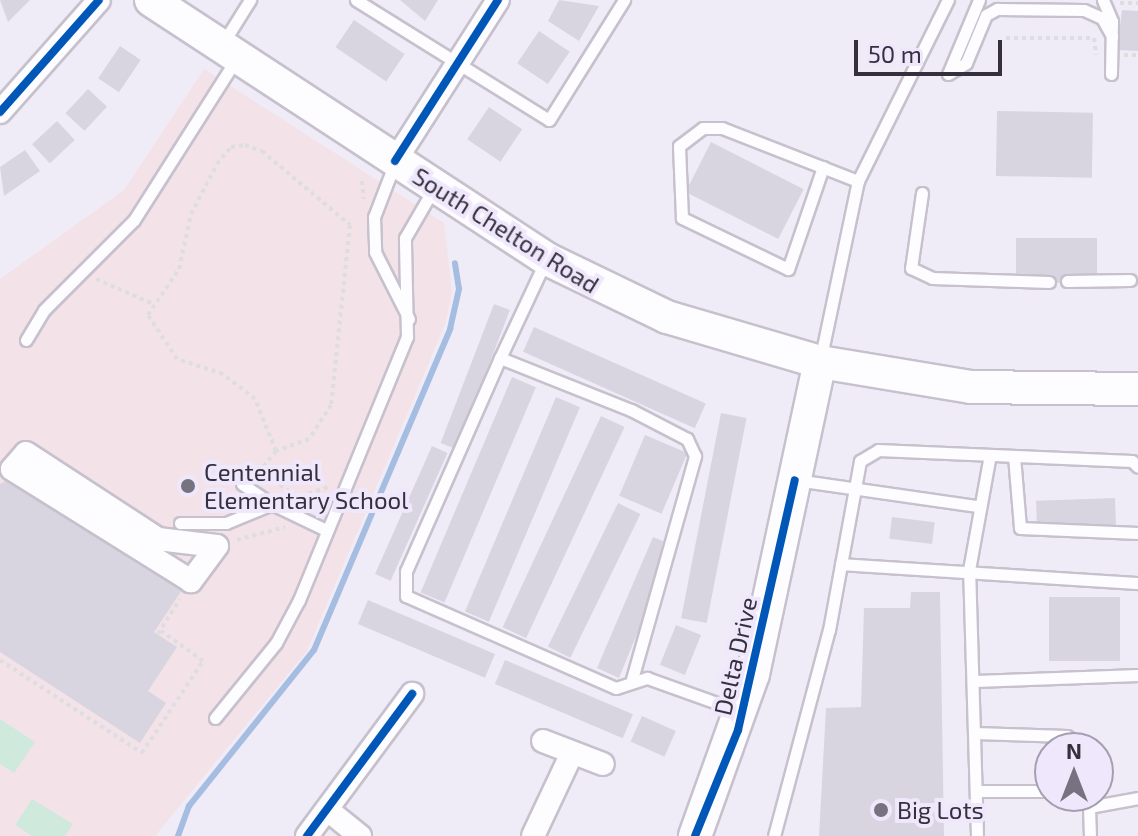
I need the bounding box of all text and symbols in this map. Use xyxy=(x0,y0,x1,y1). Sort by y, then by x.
scale bar xyxy=(858,24,1006,74)
text: 50 m xyxy=(868,39,922,68)
street label: South Chelton Road xyxy=(408,161,604,299)
place label: Centennial Elementary School xyxy=(204,458,409,514)
marker: Centennial Elementary School xyxy=(179,477,197,495)
street label: Delta Drive xyxy=(707,594,763,718)
north arrow xyxy=(1034,732,1114,812)
text: N xyxy=(1066,737,1082,763)
place label: Big Lots xyxy=(897,796,984,824)
marker: Big Lots xyxy=(872,801,890,819)

